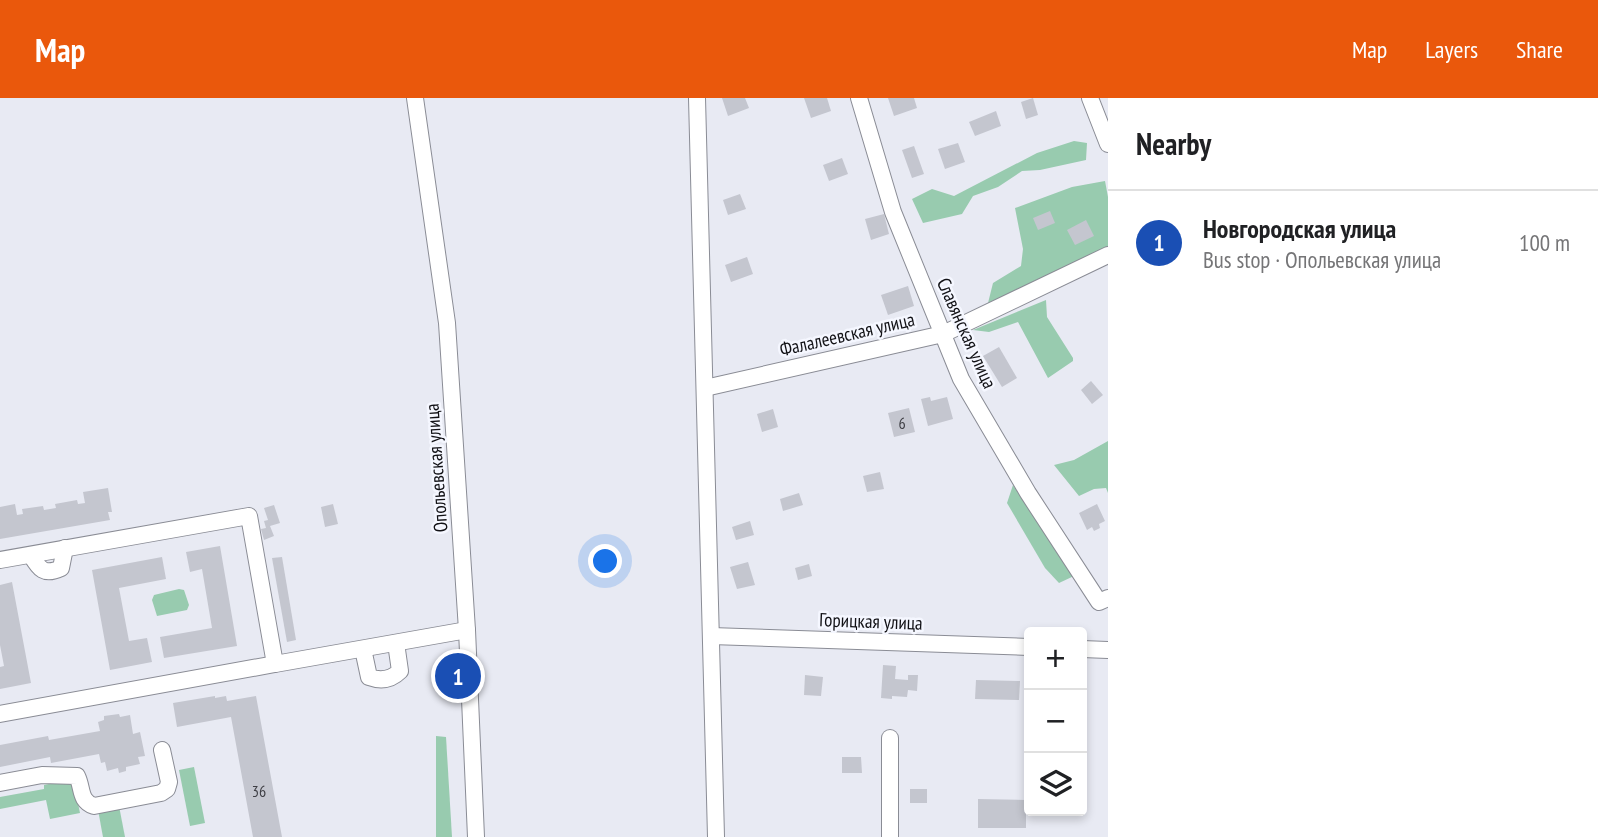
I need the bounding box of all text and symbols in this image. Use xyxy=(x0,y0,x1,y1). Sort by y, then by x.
text: Map xyxy=(35,28,85,71)
text: Map xyxy=(1352,34,1387,65)
text: Layers xyxy=(1425,34,1478,65)
text: Share xyxy=(1516,34,1563,65)
text: Nearby xyxy=(1136,124,1211,163)
text: Новгородская улица xyxy=(1203,212,1396,245)
text: 1 xyxy=(1154,228,1165,257)
text: 100 m xyxy=(1519,228,1570,257)
text: Bus stop · Опольевская улица xyxy=(1203,245,1441,274)
street label: Славянская улица xyxy=(932,274,1002,392)
street label: Фалалеевская улица xyxy=(777,307,917,361)
street label: Опольевская улица xyxy=(420,403,452,533)
house number: 6 xyxy=(898,413,906,433)
your location xyxy=(588,544,622,578)
street label: Горицкая улица xyxy=(819,607,923,635)
map controls xyxy=(1024,627,1087,816)
button: + xyxy=(1024,627,1087,690)
pin: 1 xyxy=(435,650,481,702)
button: − xyxy=(1024,690,1087,753)
button: layers xyxy=(1024,753,1087,816)
house number: 36 xyxy=(252,781,266,801)

